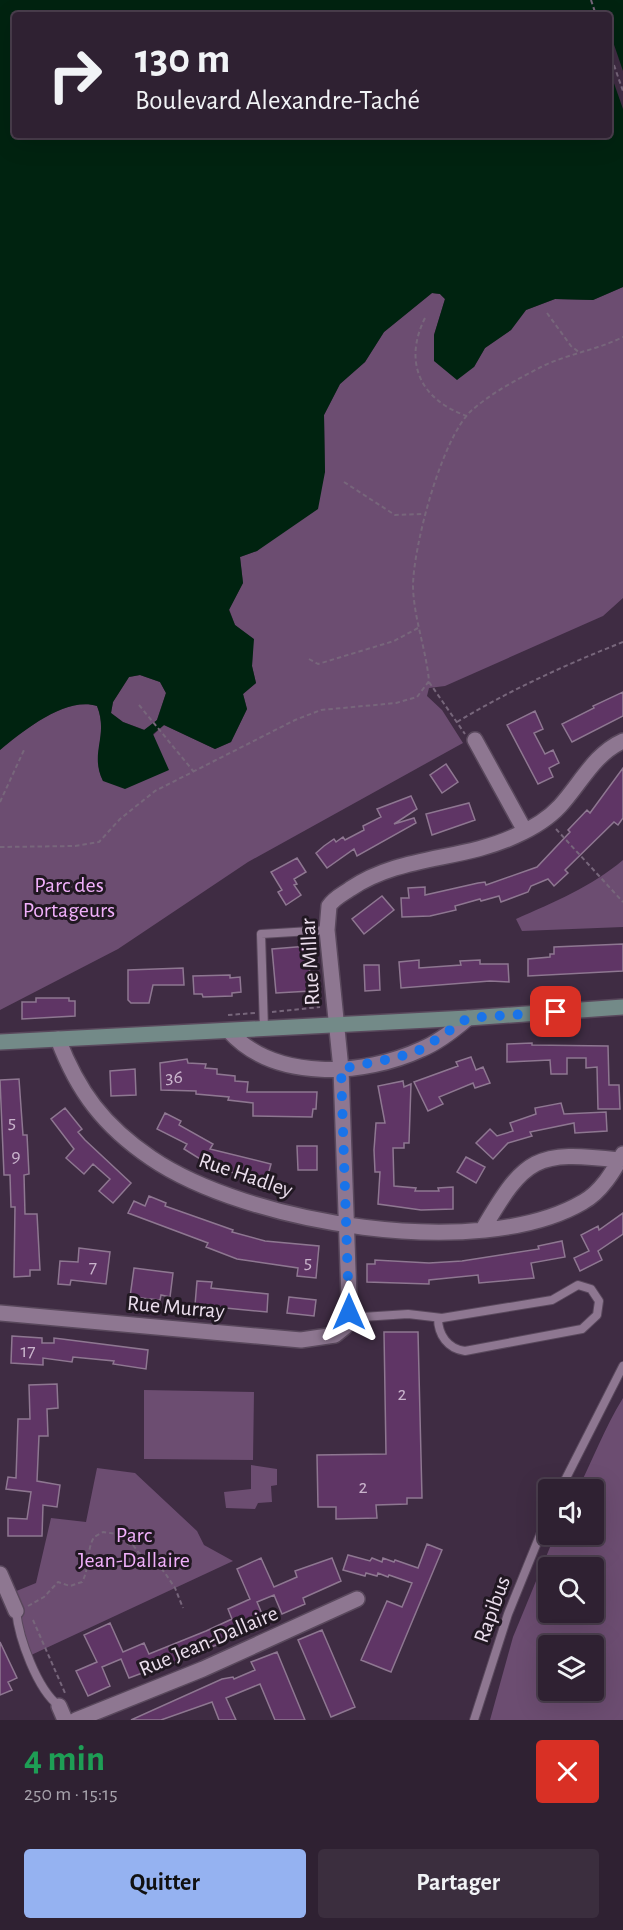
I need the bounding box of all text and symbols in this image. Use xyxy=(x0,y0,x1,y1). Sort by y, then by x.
icon: right xyxy=(36,36,114,114)
text: 130 m xyxy=(135,38,230,80)
text: Boulevard Alexandre-Taché xyxy=(135,87,420,114)
park label: Parc des Portageurs xyxy=(23,874,115,921)
street label: Rue Millar xyxy=(297,918,323,1006)
pin xyxy=(530,986,581,1037)
icon: arrive xyxy=(539,995,572,1028)
house number: 36 xyxy=(165,1067,183,1087)
house number: 5 xyxy=(8,1112,16,1132)
house number: 9 xyxy=(11,1146,21,1166)
street label: Rue Hadley xyxy=(196,1149,296,1201)
house number: 5 xyxy=(304,1252,312,1272)
house number: 7 xyxy=(89,1257,97,1277)
position arrow xyxy=(317,1280,381,1344)
street label: Rue Murray xyxy=(126,1292,226,1322)
house number: 17 xyxy=(20,1341,36,1361)
house number: 2 xyxy=(397,1384,407,1404)
house number: 2 xyxy=(358,1477,368,1497)
map controls xyxy=(538,1479,604,1701)
button: sound xyxy=(538,1479,604,1545)
park label: Parc Jean-Dallaire xyxy=(78,1524,190,1571)
button: search xyxy=(538,1557,604,1623)
street label: Rapibus xyxy=(470,1573,514,1646)
street label: Rue Jean-Dallaire xyxy=(136,1602,281,1680)
button: layers xyxy=(538,1635,604,1701)
button: close xyxy=(536,1740,599,1803)
text: 4 min xyxy=(24,1741,105,1777)
text: 250 m · 15:15 xyxy=(24,1784,118,1804)
button: Quitter xyxy=(24,1849,306,1918)
button: Partager xyxy=(318,1849,599,1918)

